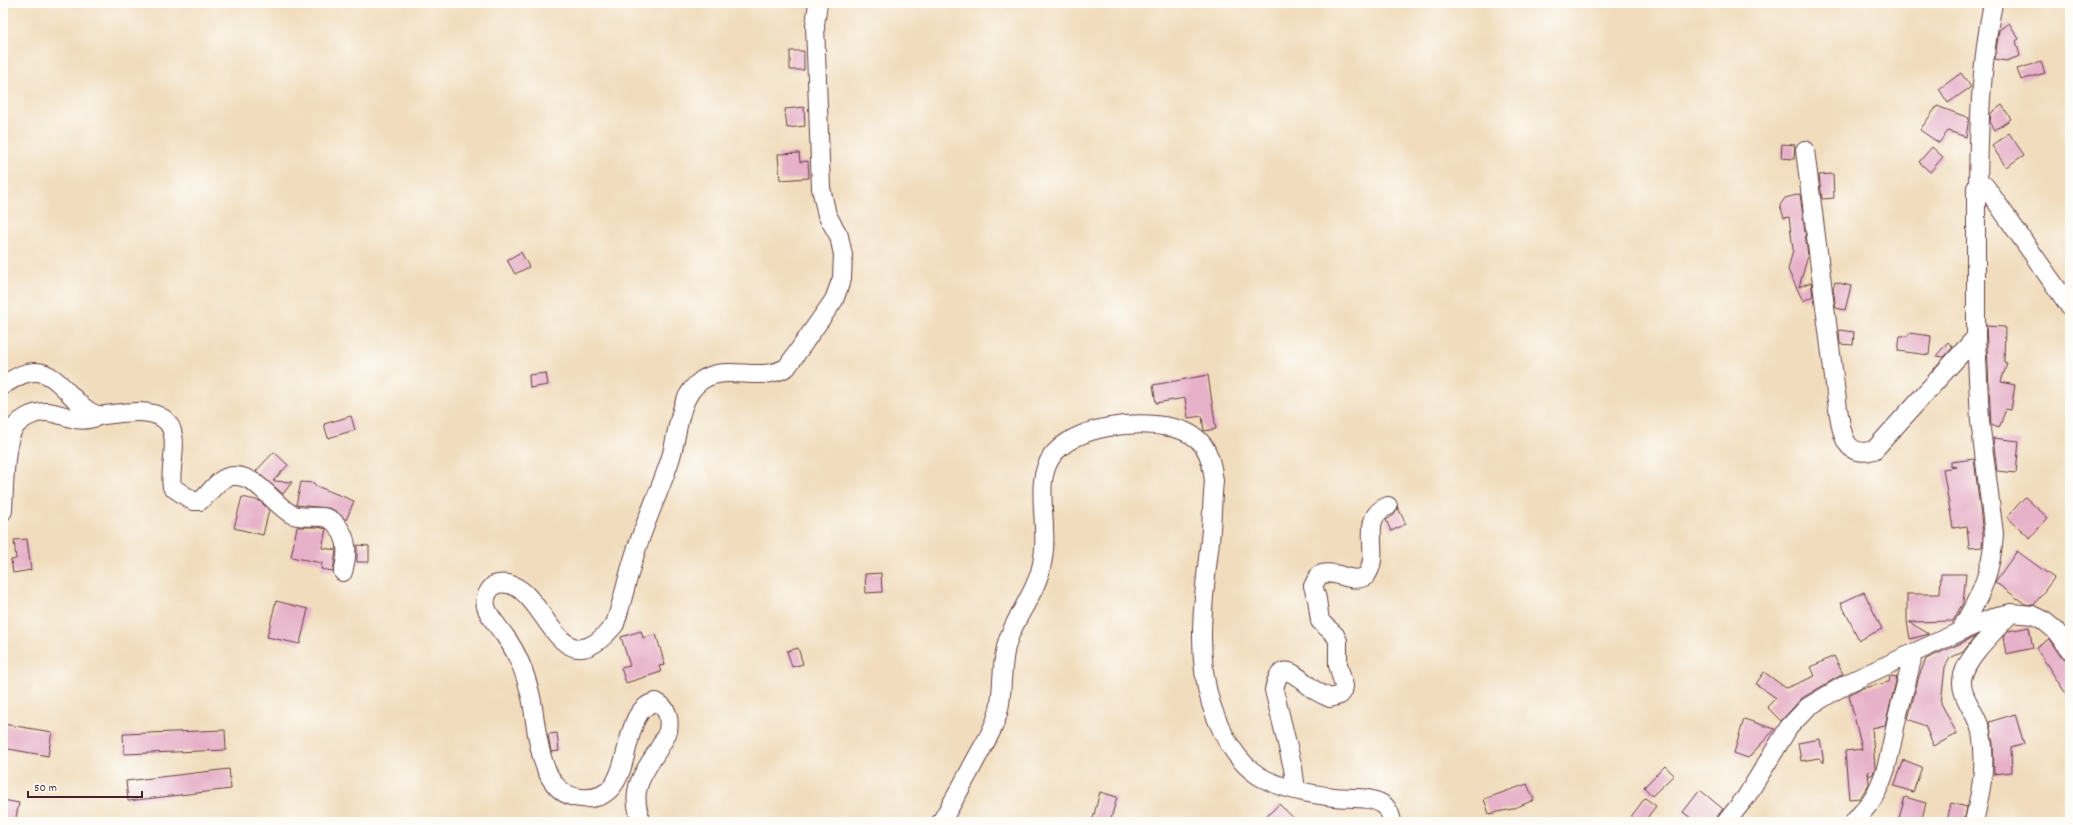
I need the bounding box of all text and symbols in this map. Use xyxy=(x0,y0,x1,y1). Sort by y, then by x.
scale bar xyxy=(28,773,142,799)
text: 50 m xyxy=(34,780,57,797)

